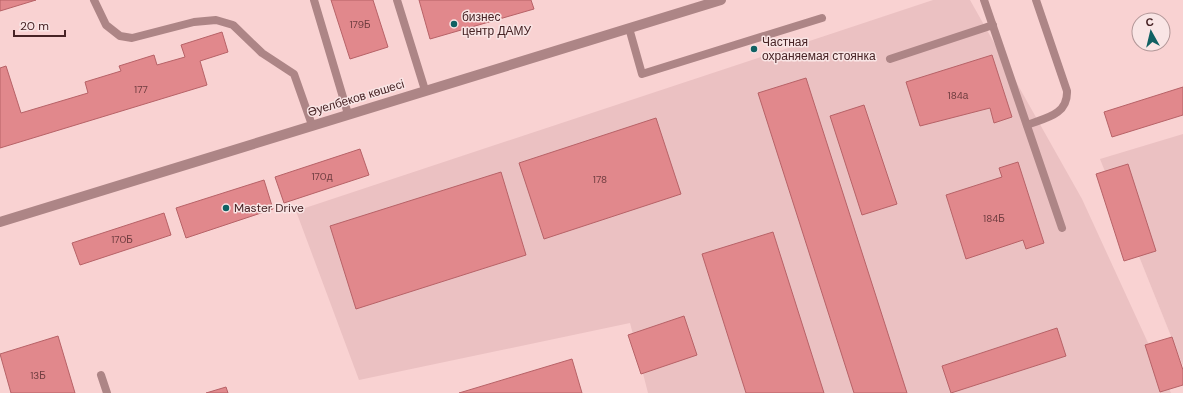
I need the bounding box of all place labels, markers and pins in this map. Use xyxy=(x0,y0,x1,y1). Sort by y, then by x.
place label: бизнес центр ДАМУ xyxy=(462,9,532,39)
marker: бизнес центр ДАМУ xyxy=(449,19,459,29)
place label: Частная охраняемая стоянка xyxy=(762,34,876,64)
marker: Частная охраняемая стоянка xyxy=(749,44,759,54)
place label: Master Drive xyxy=(234,200,304,216)
marker: Master Drive xyxy=(221,203,231,213)

